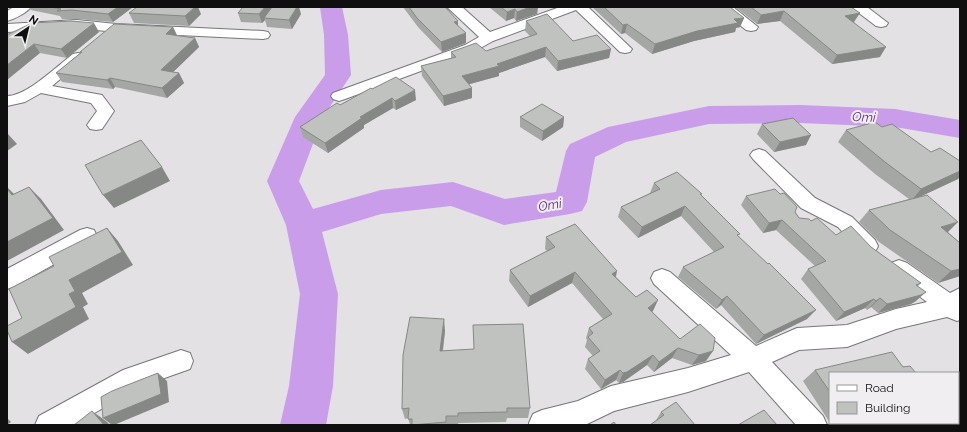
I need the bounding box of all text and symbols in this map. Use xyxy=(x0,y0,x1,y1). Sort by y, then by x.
north arrow xyxy=(8,8,48,48)
text: N xyxy=(26,12,41,28)
water label: Omi xyxy=(852,109,877,125)
water label: Omi xyxy=(537,196,564,214)
legend xyxy=(829,372,959,424)
text: Road xyxy=(865,381,894,395)
text: Building xyxy=(865,401,911,415)

